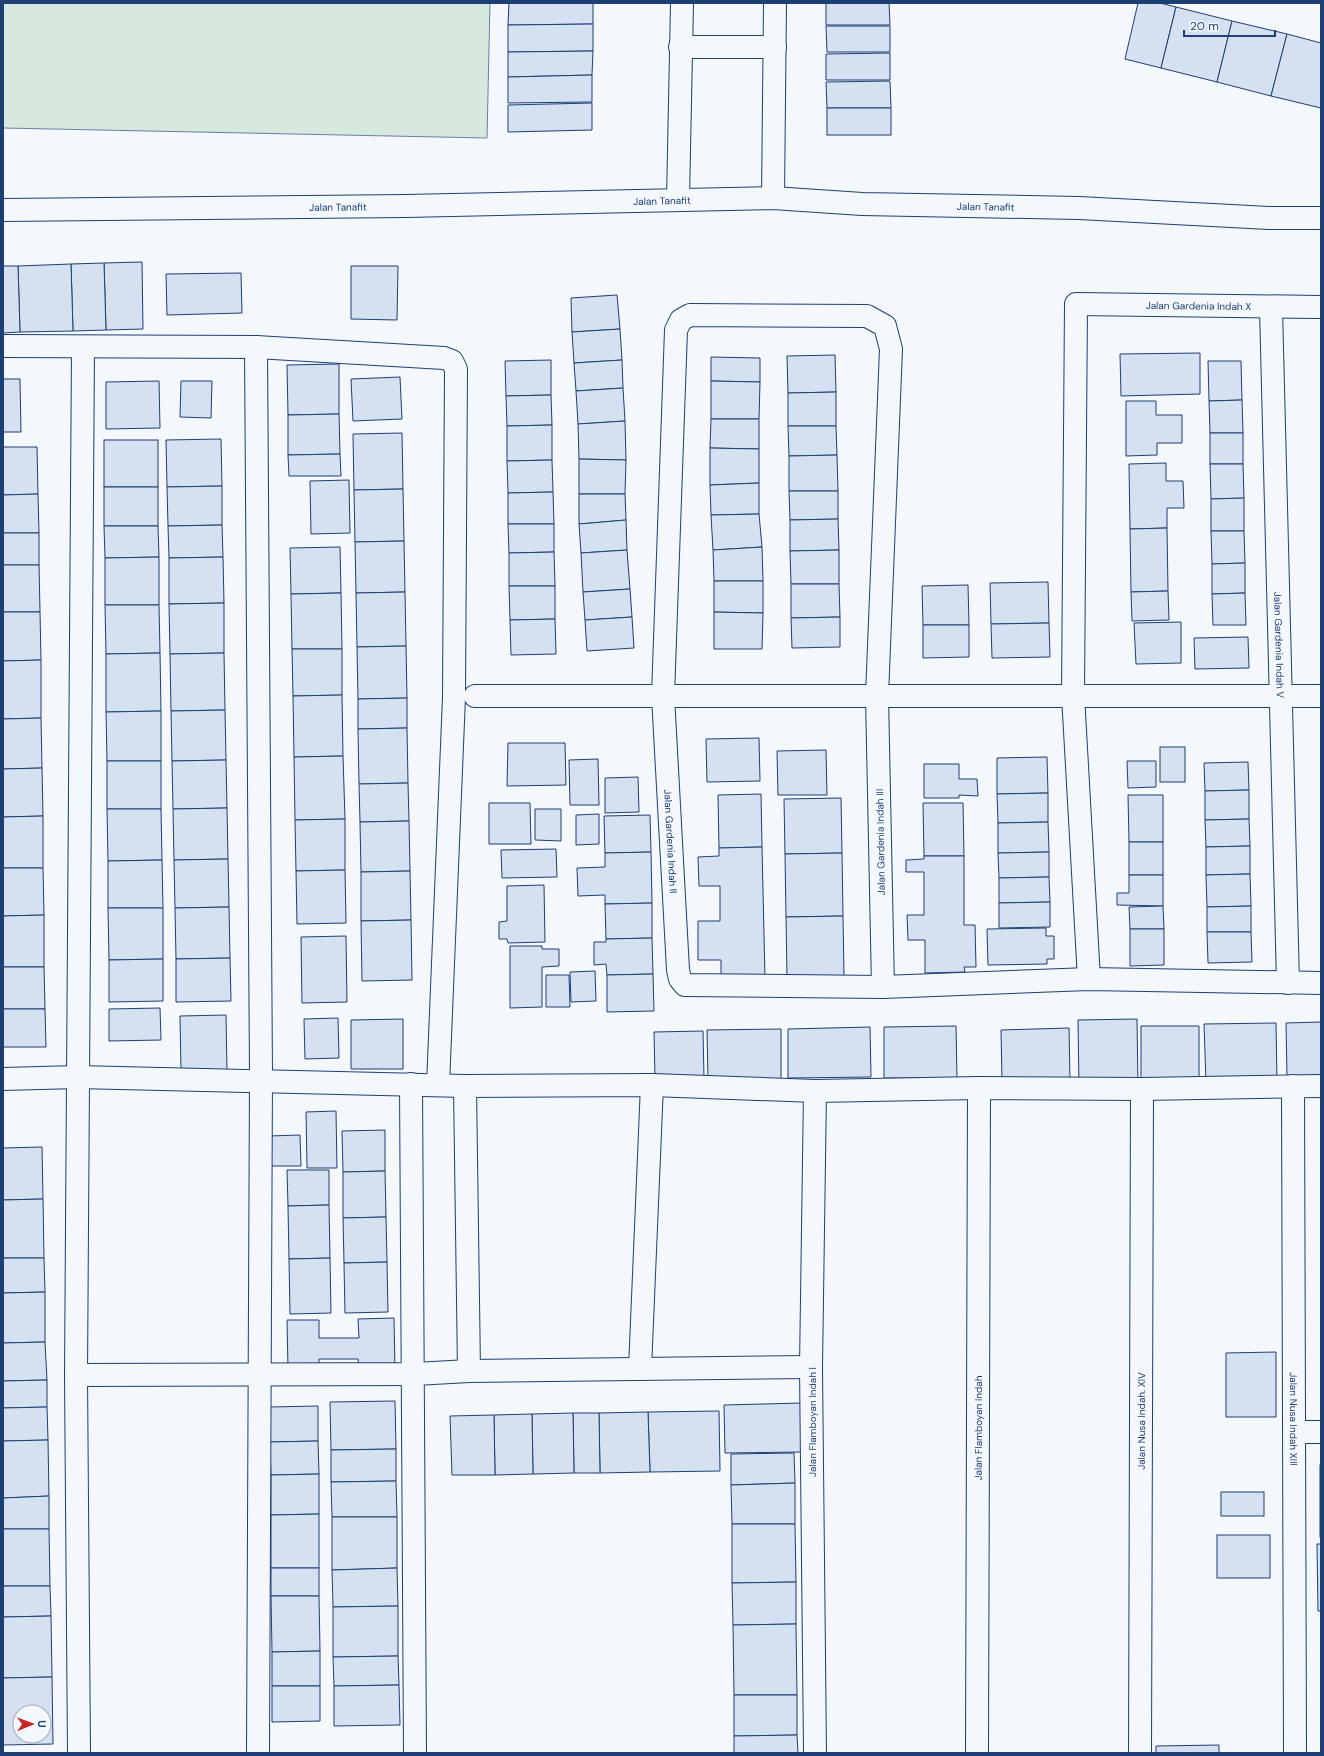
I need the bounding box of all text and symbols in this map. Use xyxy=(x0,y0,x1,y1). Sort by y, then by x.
scale bar xyxy=(1184,12,1275,38)
text: 20 m xyxy=(1190,18,1219,34)
street label: Jalan Tanafit xyxy=(633,194,691,208)
street label: Jalan Tanafit xyxy=(309,200,367,214)
street label: Jalan Tanafit xyxy=(957,200,1015,214)
street label: Jalan Gardenia Indah X xyxy=(1146,299,1251,313)
street label: Jalan Gardenia Indah V xyxy=(1271,592,1287,699)
street label: Jalan Gardenia Indah II xyxy=(661,789,680,894)
street label: Jalan Gardenia Indah III xyxy=(873,789,888,895)
street label: Jalan Flamboyan Indah I xyxy=(806,1367,819,1477)
street label: Jalan Nusa Indah. XIV xyxy=(1135,1372,1148,1470)
street label: Jalan Nusa Indah XIII xyxy=(1287,1372,1300,1466)
street label: Jalan Flamboyan Indah xyxy=(972,1375,985,1481)
north arrow xyxy=(12,1704,52,1744)
text: U xyxy=(35,1720,49,1728)

